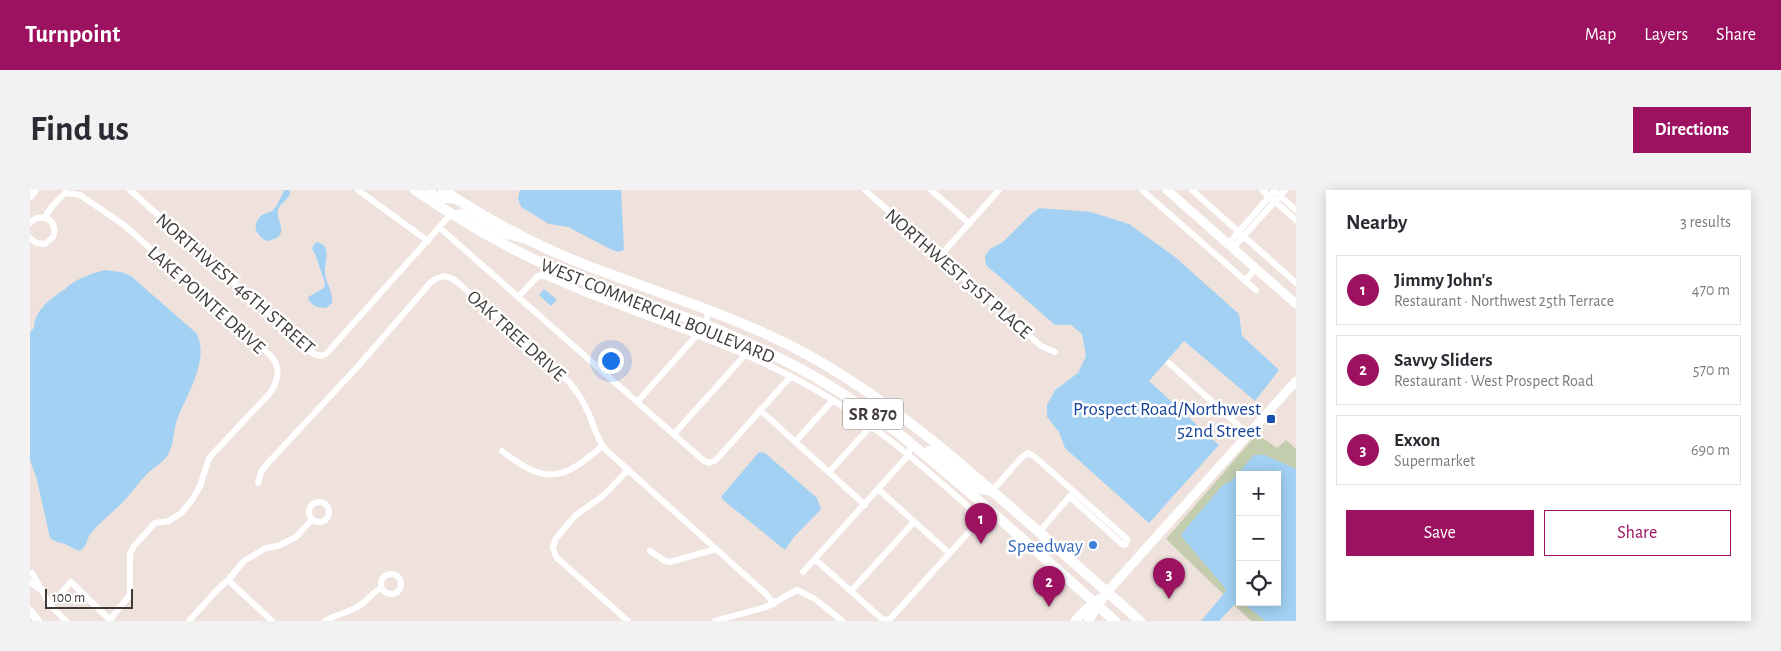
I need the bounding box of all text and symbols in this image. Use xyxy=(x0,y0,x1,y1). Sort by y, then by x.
text: Turnpoint xyxy=(25,23,120,47)
text: Map xyxy=(1585,26,1616,44)
text: Layers xyxy=(1644,26,1688,44)
text: Share xyxy=(1716,26,1756,44)
button: Directions xyxy=(1633,107,1751,153)
text: Find us xyxy=(30,112,129,147)
street label: NORTHWEST 51ST PLACE xyxy=(881,206,1035,343)
street label: NORTHWEST 46TH STREET xyxy=(152,210,318,358)
text: Nearby xyxy=(1346,212,1407,233)
text: 3 results xyxy=(1680,214,1731,230)
street label: LAKE POINTE DRIVE xyxy=(144,243,268,357)
street label: WEST COMMERCIAL BOULEVARD xyxy=(538,256,777,367)
text: Jimmy John's xyxy=(1394,271,1493,290)
text: 1 xyxy=(1360,282,1366,298)
text: 470 m xyxy=(1692,282,1730,298)
street label: OAK TREE DRIVE xyxy=(463,287,569,385)
text: Restaurant · Northwest 25th Terrace xyxy=(1394,293,1614,309)
your location xyxy=(598,348,624,374)
text: Savvy Sliders xyxy=(1394,351,1493,370)
text: 2 xyxy=(1359,362,1367,378)
text: 570 m xyxy=(1693,362,1730,378)
text: Restaurant · West Prospect Road xyxy=(1394,373,1594,389)
road number: SR 870 xyxy=(843,398,903,430)
place label: Prospect Road/Northwest 52nd Street xyxy=(1073,400,1261,441)
marker: Prospect Road/Northwest 52nd Street xyxy=(1265,413,1277,425)
text: Exxon xyxy=(1394,431,1440,450)
text: 3 xyxy=(1360,442,1366,458)
text: 690 m xyxy=(1691,442,1730,458)
text: Supermarket xyxy=(1394,453,1475,469)
map controls xyxy=(1236,471,1281,606)
button: + xyxy=(1236,471,1281,516)
pin: 1 xyxy=(965,503,997,544)
button: Save xyxy=(1346,510,1534,556)
button: Share xyxy=(1544,510,1731,556)
button: − xyxy=(1236,516,1281,561)
place label: Speedway xyxy=(1008,537,1083,556)
marker: Speedway xyxy=(1087,539,1099,551)
pin: 3 xyxy=(1153,558,1185,599)
button: locate xyxy=(1236,561,1281,606)
pin: 2 xyxy=(1033,566,1065,607)
scale bar xyxy=(45,586,132,609)
text: 100 m xyxy=(52,591,85,605)

